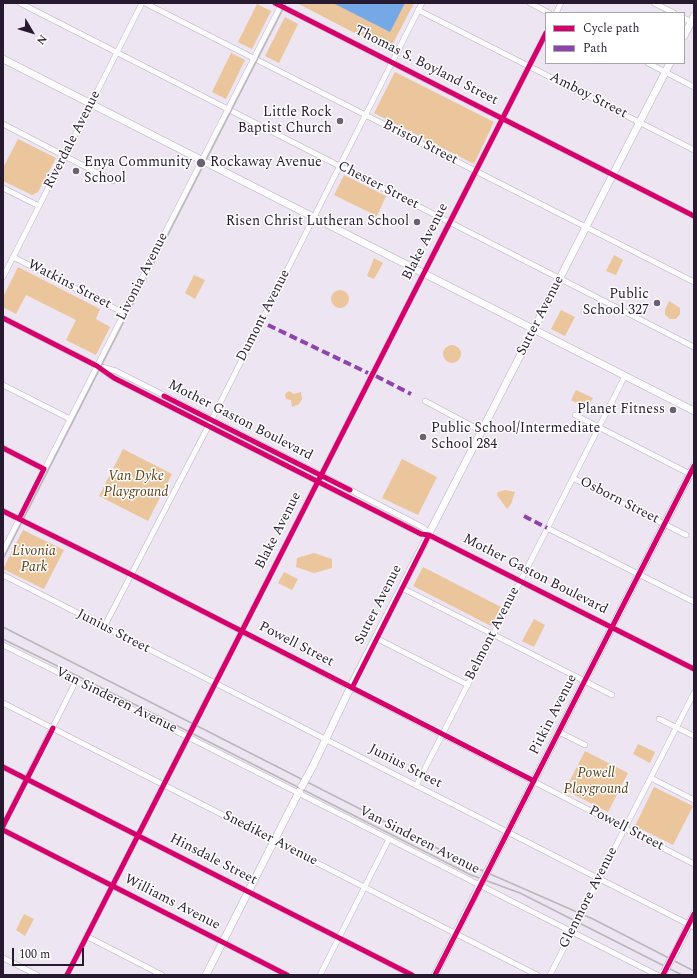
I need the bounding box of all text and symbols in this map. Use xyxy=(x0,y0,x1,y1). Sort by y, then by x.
north arrow xyxy=(12,12,52,52)
legend xyxy=(545,12,685,64)
text: Cycle path xyxy=(583,19,640,38)
street label: Thomas S. Boyland Street xyxy=(352,23,500,109)
text: N xyxy=(32,31,51,48)
text: Path xyxy=(583,39,608,58)
street label: Amboy Street xyxy=(546,69,630,123)
street label: Riverdale Avenue xyxy=(41,88,105,192)
place label: Little Rock Baptist Church xyxy=(238,105,332,138)
marker: Little Rock Baptist Church xyxy=(335,116,345,126)
street label: Bristol Street xyxy=(380,117,460,169)
place label: Enya Community School xyxy=(84,155,192,188)
place label: Rockaway Avenue xyxy=(210,155,322,171)
marker: Rockaway Avenue xyxy=(195,157,207,169)
street label: Chester Street xyxy=(335,158,421,214)
marker: Enya Community School xyxy=(71,166,81,176)
street label: Blake Avenue xyxy=(399,201,453,283)
place label: Risen Christ Lutheran School xyxy=(226,214,409,230)
marker: Risen Christ Lutheran School xyxy=(412,217,422,227)
street label: Livonia Avenue xyxy=(114,230,172,324)
street label: Watkins Street xyxy=(24,257,114,313)
street label: Dumont Avenue xyxy=(234,267,294,365)
street label: Sutter Avenue xyxy=(514,273,568,359)
place label: Public School 327 xyxy=(583,287,649,320)
marker: Public School 327 xyxy=(652,298,662,308)
street label: Mother Gaston Boulevard xyxy=(165,377,315,465)
place label: Planet Fitness xyxy=(577,402,665,418)
marker: Planet Fitness xyxy=(668,405,678,415)
place label: Public School/Intermediate School 284 xyxy=(431,421,600,454)
marker: Public School/Intermediate School 284 xyxy=(418,432,428,442)
park label: Van Dyke Playground xyxy=(104,469,168,502)
street label: Osborn Street xyxy=(577,474,661,528)
street label: Blake Avenue xyxy=(252,490,306,572)
street label: Mother Gaston Boulevard xyxy=(460,531,610,619)
park label: Livonia Park xyxy=(12,544,56,576)
street label: Sutter Avenue xyxy=(352,562,406,648)
street label: Belmont Avenue xyxy=(462,584,524,684)
street label: Junius Street xyxy=(74,606,152,658)
street label: Powell Street xyxy=(256,619,336,671)
street label: Van Sinderen Avenue xyxy=(53,664,179,738)
street label: Pitkin Avenue xyxy=(527,672,581,758)
street label: Junius Street xyxy=(366,741,444,793)
park label: Powell Playground xyxy=(564,766,628,798)
street label: Van Sinderen Avenue xyxy=(356,803,482,879)
street label: Powell Street xyxy=(586,803,666,855)
street label: Snediker Avenue xyxy=(220,808,320,870)
street label: Hinsdale Street xyxy=(167,831,259,889)
street label: Glenmore Avenue xyxy=(556,845,622,951)
street label: Williams Avenue xyxy=(121,872,223,934)
scale bar xyxy=(14,940,86,966)
text: 100 m xyxy=(19,945,50,964)

